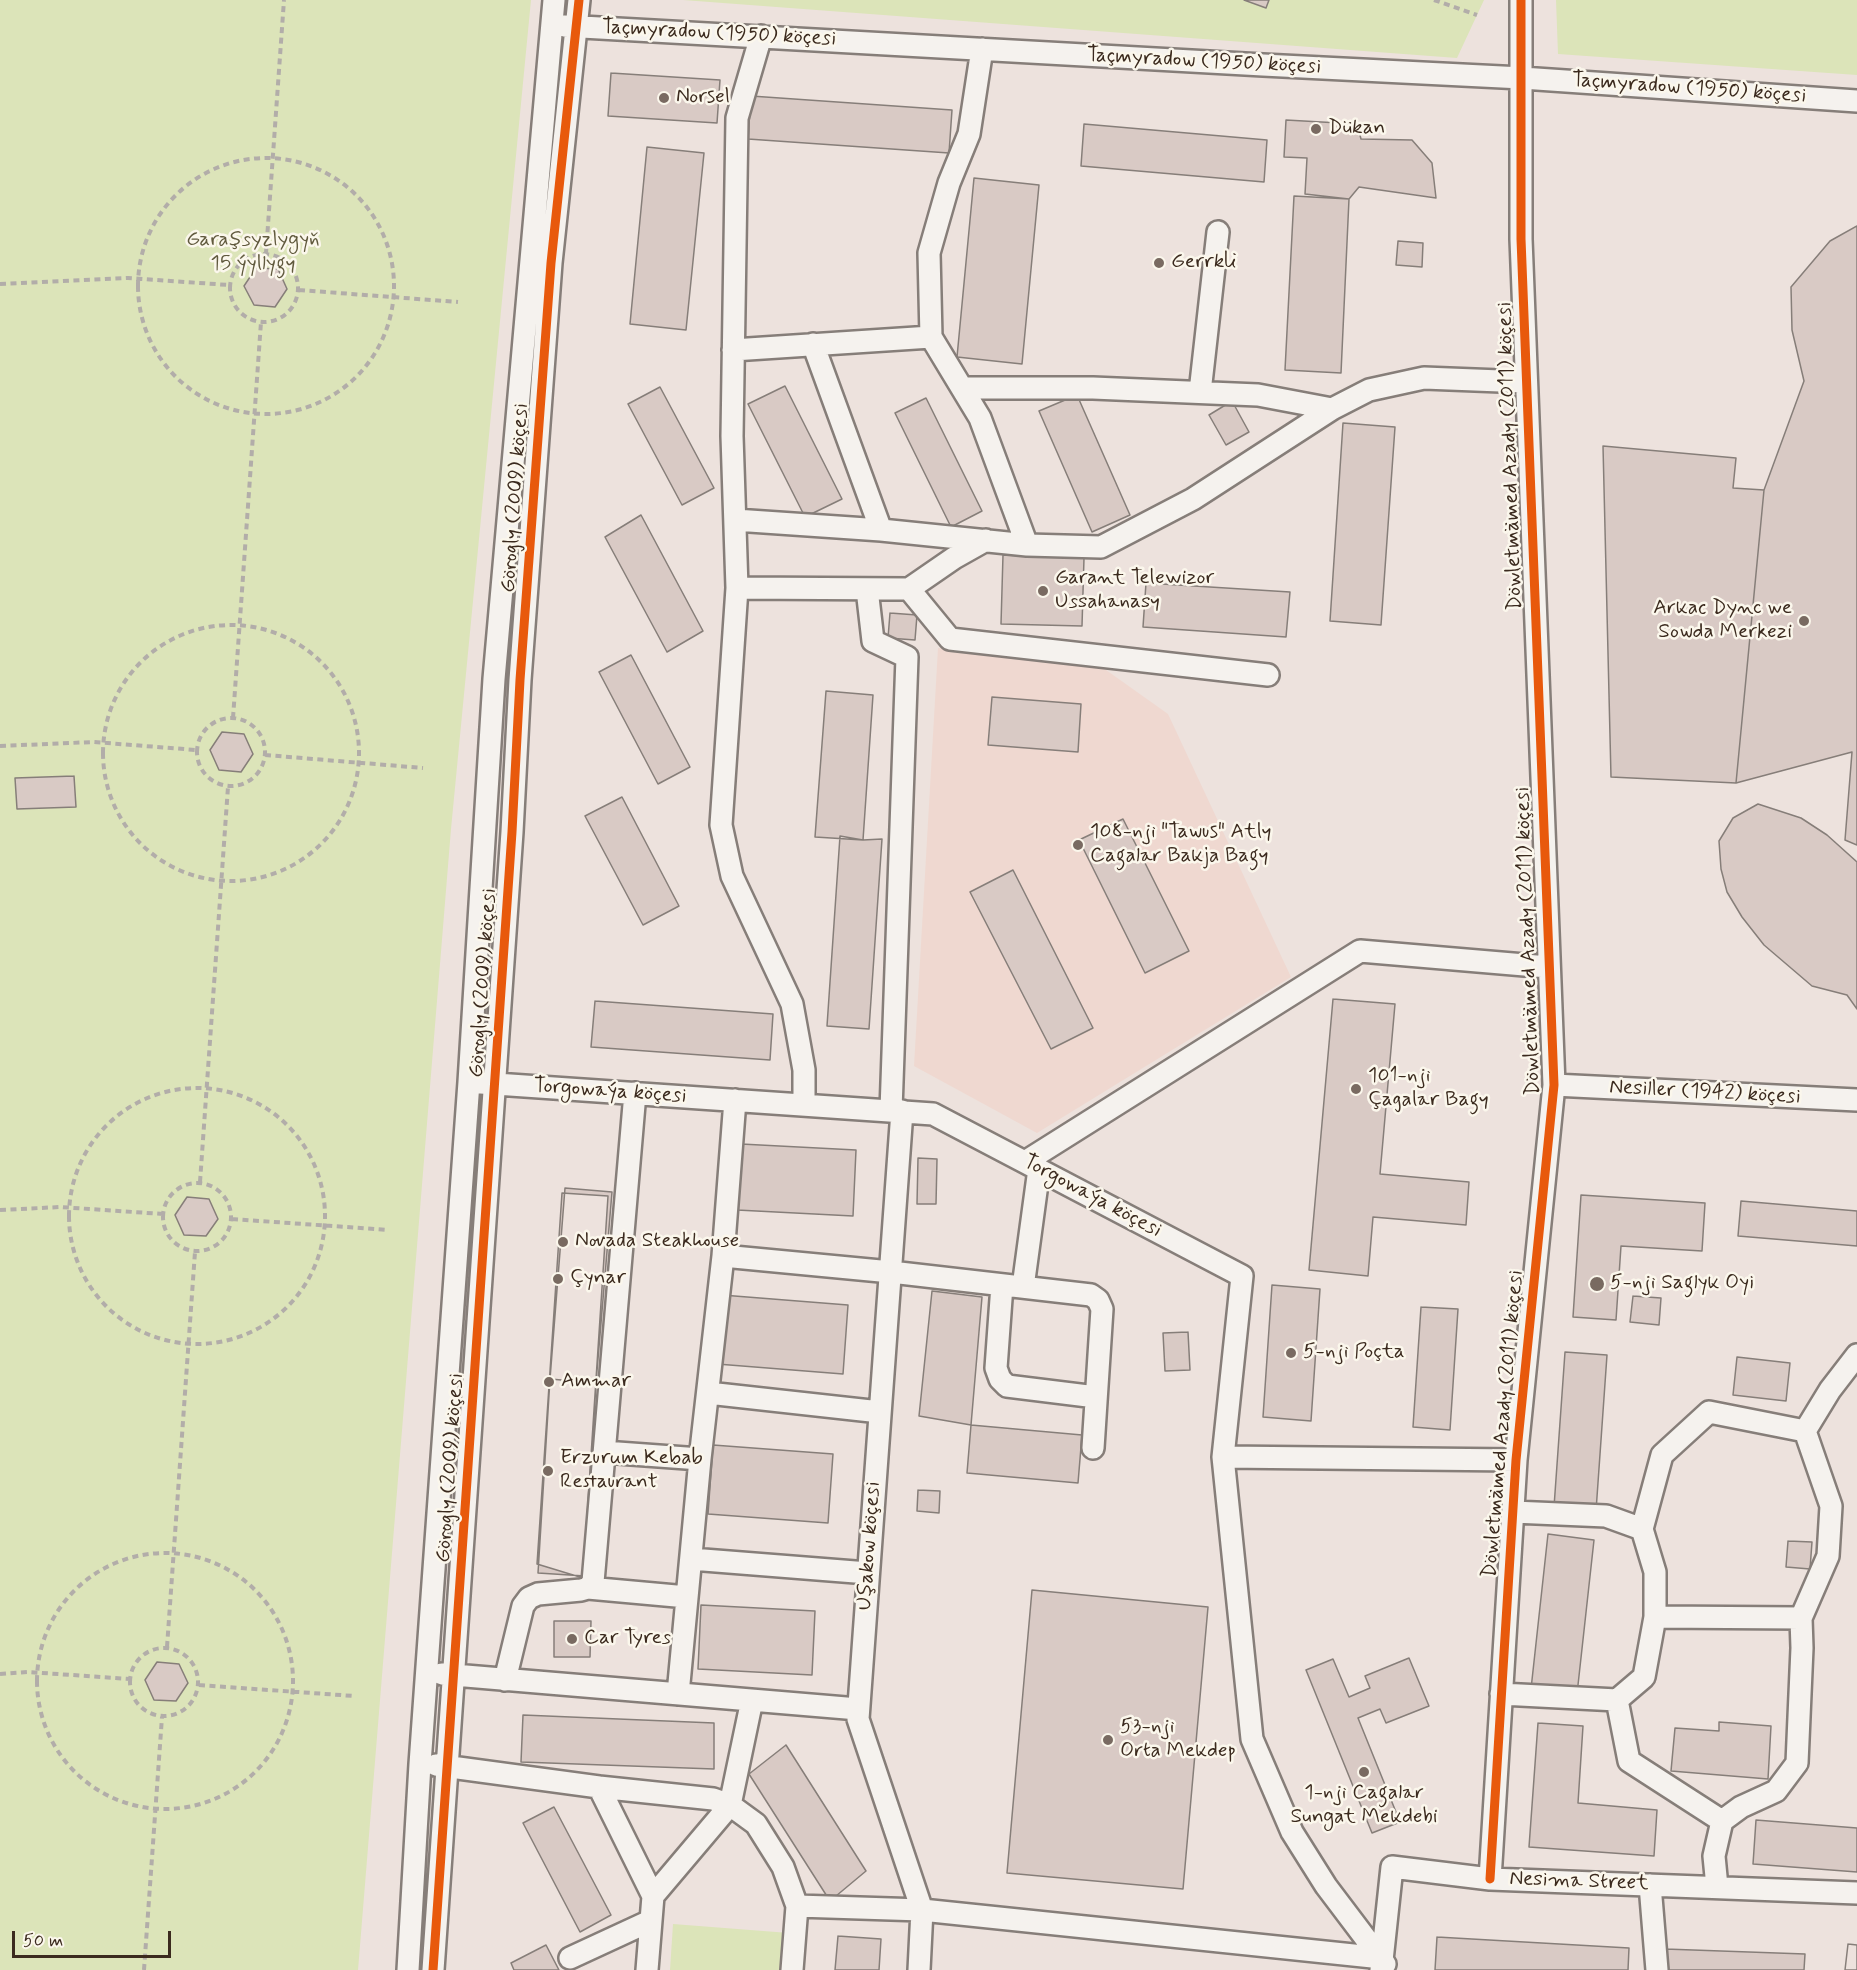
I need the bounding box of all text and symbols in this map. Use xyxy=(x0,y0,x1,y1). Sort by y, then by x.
street label: Taçmyradow (1950) köçesi xyxy=(601,15,837,53)
street label: Taçmyradow (1950) köçesi xyxy=(1086,43,1322,81)
street label: Taçmyradow (1950) köçesi xyxy=(1571,68,1807,110)
place label: Norsel xyxy=(676,85,730,111)
marker: Norsel xyxy=(657,91,671,105)
place label: Dükan xyxy=(1328,116,1385,142)
marker: Dükan xyxy=(1309,122,1323,136)
park label: Garaşsyzlygyň 15 ýyllygy xyxy=(186,228,320,278)
place label: Gerrkli xyxy=(1171,250,1237,276)
marker: Gerrkli xyxy=(1152,256,1166,270)
street label: Döwletmämed Azady (2011) köçesi xyxy=(1493,301,1529,611)
street label: Görogly (2009) köçesi xyxy=(497,402,535,594)
place label: Garant Telewizor Ussahanasy xyxy=(1055,566,1214,616)
marker: Garant Telewizor Ussahanasy xyxy=(1036,584,1050,598)
place label: Arkac Dync we Sowda Merkezi xyxy=(1653,596,1792,646)
marker: Arkac Dync we Sowda Merkezi xyxy=(1797,614,1811,628)
street label: Döwletmämed Azady (2011) köçesi xyxy=(1511,786,1547,1096)
place label: 108-nji "Tawus" Atly Cagalar Bakja Bagy xyxy=(1090,820,1271,870)
marker: 108-nji "Tawus" Atly Cagalar Bakja Bagy xyxy=(1071,838,1085,852)
street label: Görogly (2009) köçesi xyxy=(465,887,503,1079)
place label: 101-nji Çagalar Bagy xyxy=(1368,1064,1489,1114)
street label: Torgowaýa köçesi xyxy=(533,1074,687,1110)
street label: Nesiller (1942) köçesi xyxy=(1609,1075,1801,1111)
marker: 101-nji Çagalar Bagy xyxy=(1349,1082,1363,1096)
street label: Torgowaýa köçesi xyxy=(1018,1150,1166,1244)
place label: Novada Steakhouse xyxy=(575,1229,739,1255)
marker: Novada Steakhouse xyxy=(556,1235,570,1249)
place label: Çynar xyxy=(570,1266,626,1292)
street label: Döwletmämed Azady (2011) köçesi xyxy=(1478,1269,1530,1579)
place label: 5-nji Saglyk Oyi xyxy=(1610,1271,1754,1297)
marker: Çynar xyxy=(551,1272,565,1286)
marker: 5-nji Saglyk Oyi xyxy=(1588,1275,1606,1293)
place label: 5-nji Poçta xyxy=(1303,1340,1404,1366)
marker: 5-nji Poçta xyxy=(1284,1346,1298,1360)
place label: Ammar xyxy=(561,1369,631,1395)
street label: Görogly (2009) köçesi xyxy=(432,1372,470,1564)
marker: Ammar xyxy=(542,1375,556,1389)
place label: Erzurum Kebab Restaurant xyxy=(560,1446,703,1496)
marker: Erzurum Kebab Restaurant xyxy=(541,1464,555,1478)
street label: Uşakow köçesi xyxy=(853,1481,887,1611)
place label: Car Tyres xyxy=(584,1626,671,1652)
marker: Car Tyres xyxy=(565,1632,579,1646)
place label: 53-nji Orta Mekdep xyxy=(1120,1715,1236,1765)
marker: 53-nji Orta Mekdep xyxy=(1101,1733,1115,1747)
marker: 1-nji Cagalar Sungat Mekdebi xyxy=(1357,1765,1371,1779)
place label: 1-nji Cagalar Sungat Mekdebi xyxy=(1290,1781,1438,1831)
street label: Nesima Street xyxy=(1509,1867,1649,1897)
scale bar xyxy=(15,1919,174,1957)
text: 50 m xyxy=(23,1929,63,1953)

